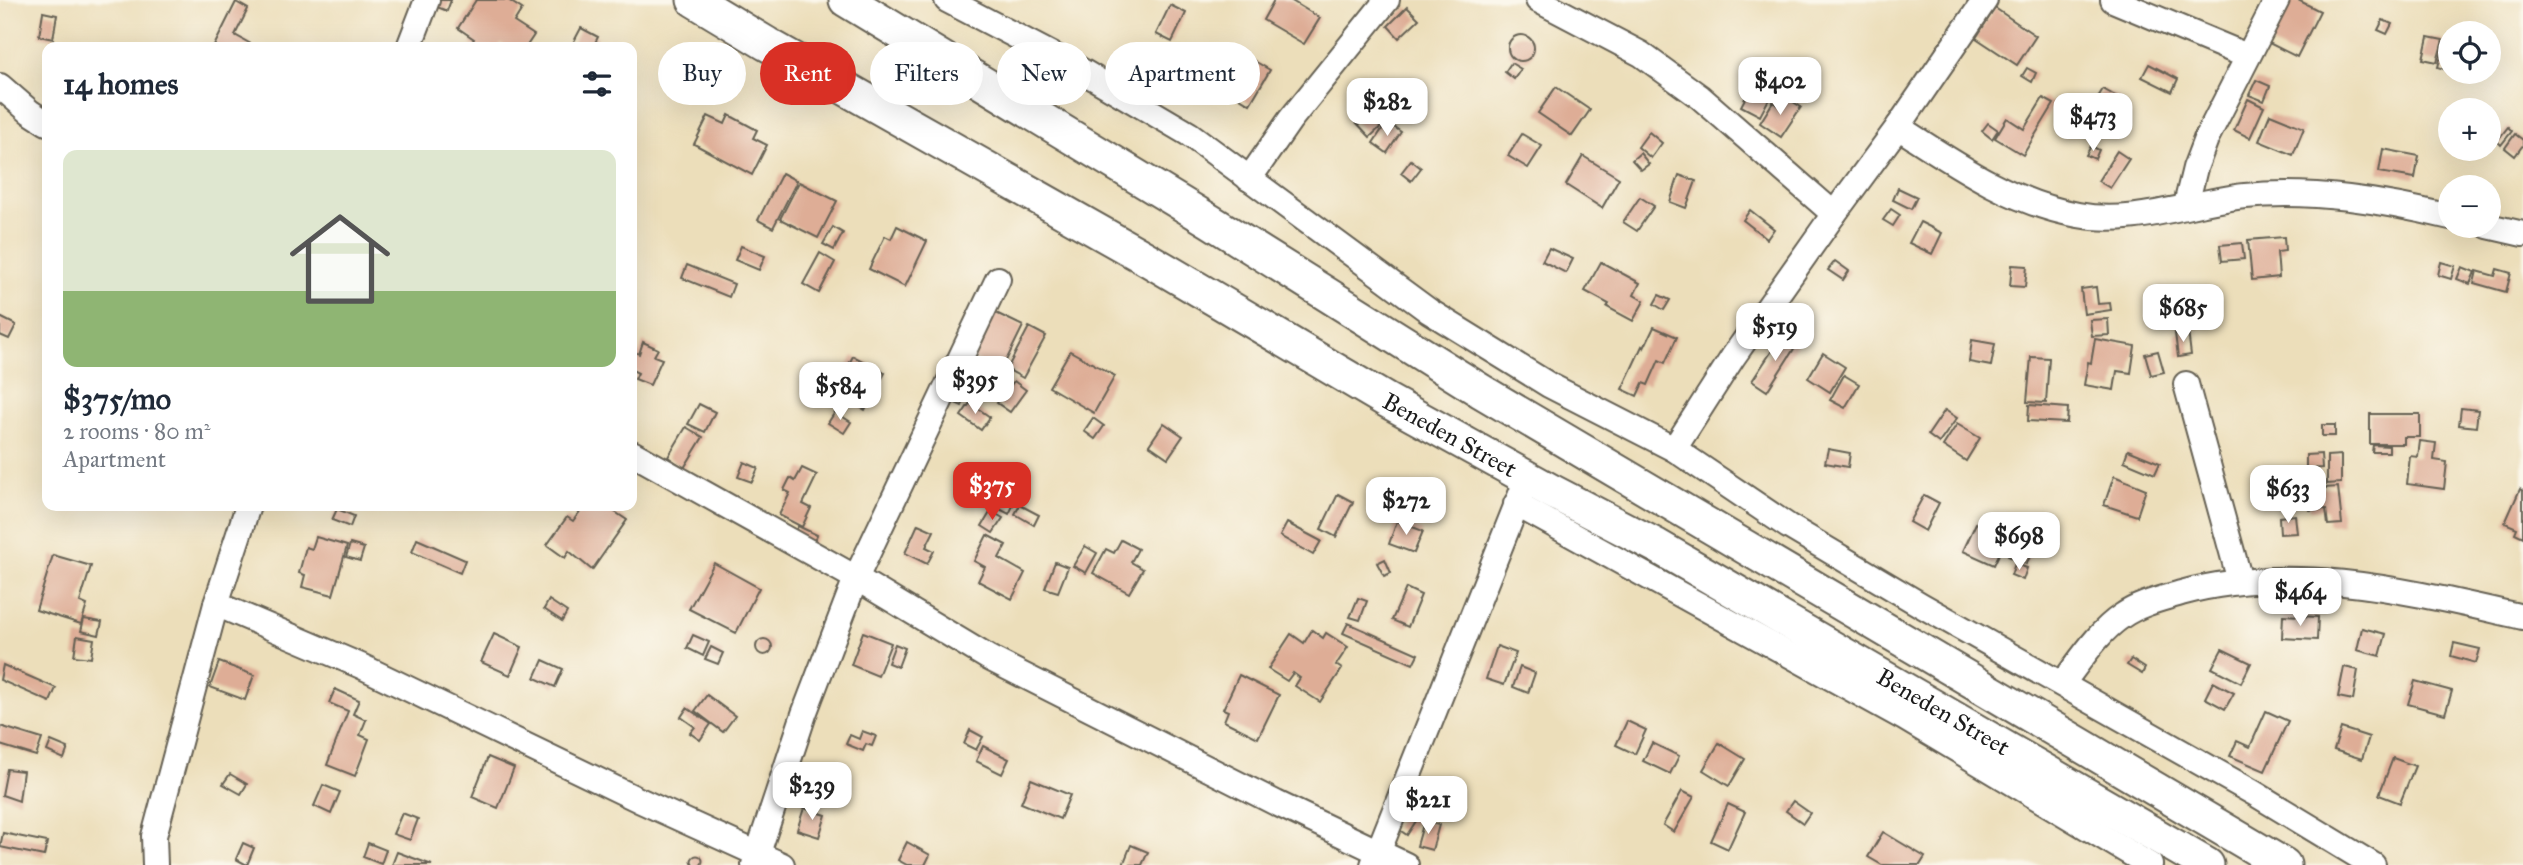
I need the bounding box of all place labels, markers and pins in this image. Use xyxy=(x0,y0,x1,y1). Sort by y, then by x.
pin: $402 xyxy=(1739,58,1821,117)
pin: $282 xyxy=(1346,78,1428,138)
pin: $473 xyxy=(2052,94,2134,153)
pin: $685 xyxy=(2142,284,2224,344)
pin: $519 xyxy=(1734,304,1816,363)
pin: $395 xyxy=(934,356,1016,416)
pin: $584 xyxy=(799,362,881,422)
pin: $375 xyxy=(951,462,1033,522)
pin: $633 xyxy=(2247,466,2329,525)
pin: $272 xyxy=(1365,477,1447,537)
pin: $698 xyxy=(1978,512,2060,572)
pin: $464 xyxy=(2259,568,2341,628)
pin: $239 xyxy=(771,762,853,822)
pin: $221 xyxy=(1387,776,1469,836)

